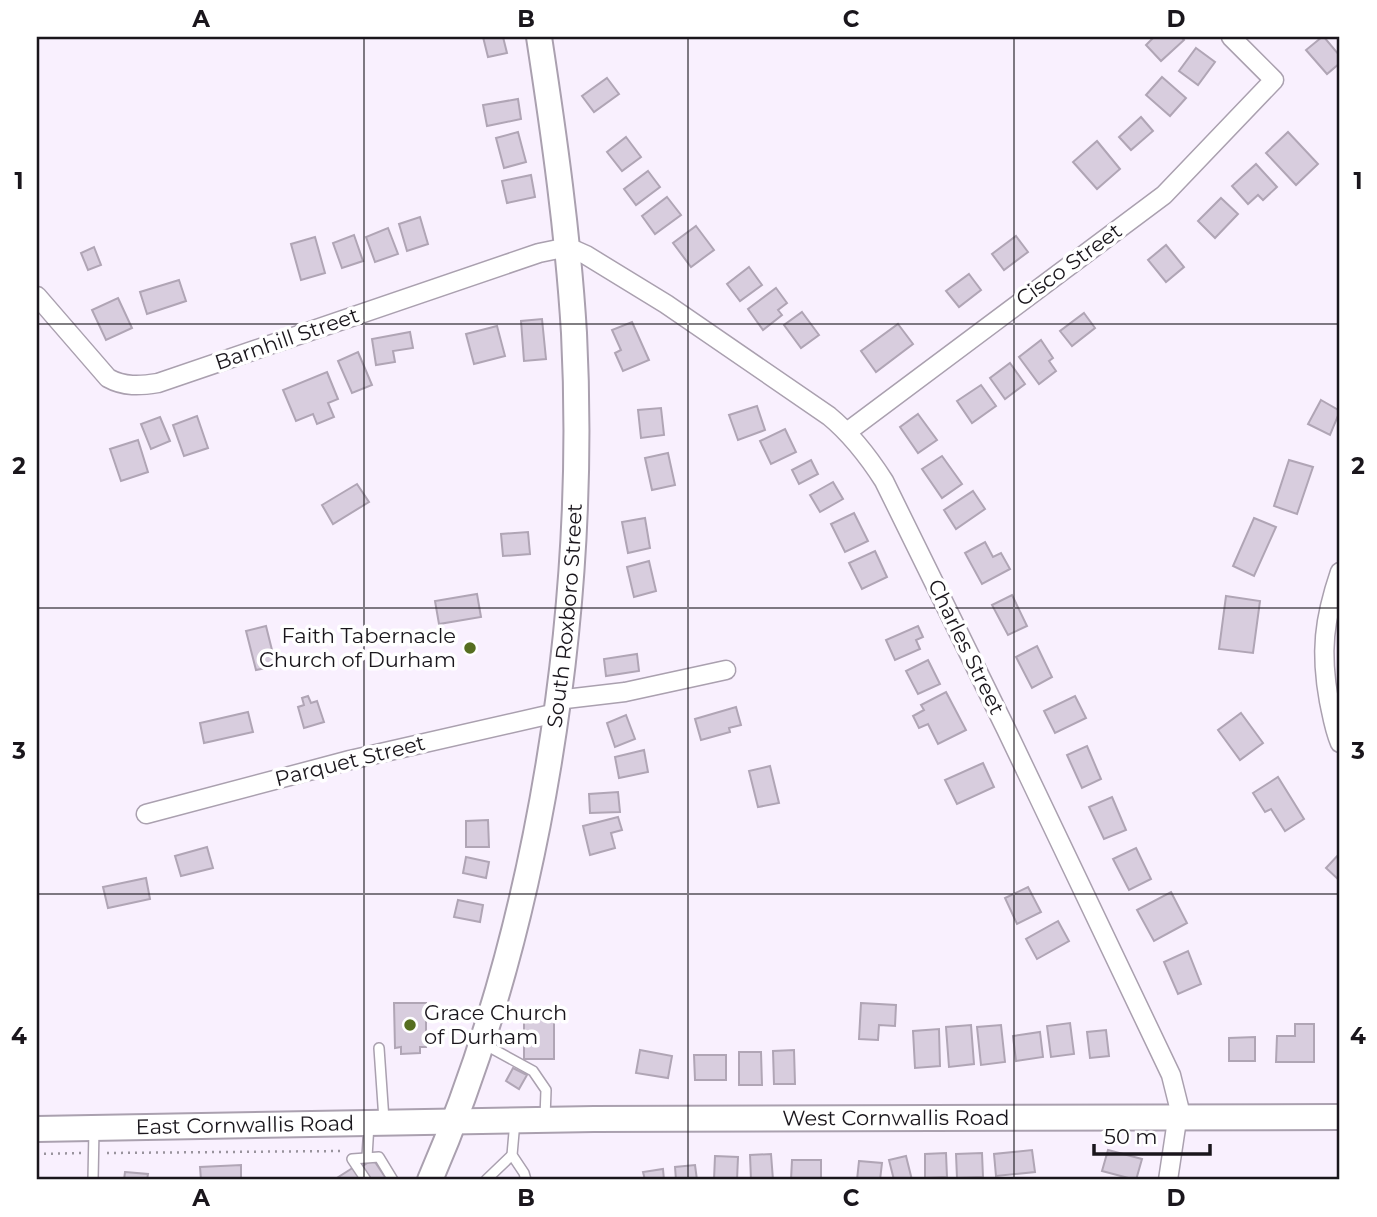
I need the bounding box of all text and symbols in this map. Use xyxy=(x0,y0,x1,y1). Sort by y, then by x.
text: A xyxy=(191,5,210,33)
text: B xyxy=(517,5,535,33)
text: C xyxy=(843,5,860,33)
text: D xyxy=(1167,5,1186,33)
text: 1 xyxy=(14,167,24,195)
text: 1 xyxy=(1353,167,1363,195)
street label: Cisco Street xyxy=(1011,218,1126,311)
street label: Barnhill Street xyxy=(211,302,362,375)
text: 2 xyxy=(12,452,26,480)
text: 2 xyxy=(1351,452,1365,480)
street label: South Roxboro Street xyxy=(541,503,587,730)
street label: Charles Street xyxy=(923,575,1010,718)
place label: Faith Tabernacle Church of Durham xyxy=(259,623,456,672)
marker: Faith Tabernacle Church of Durham xyxy=(462,640,478,656)
street label: Parquet Street xyxy=(272,730,428,791)
text: 3 xyxy=(11,737,26,765)
text: 3 xyxy=(1350,737,1365,765)
place label: Grace Church of Durham xyxy=(424,1000,567,1049)
marker: Grace Church of Durham xyxy=(402,1017,418,1033)
text: 4 xyxy=(11,1022,27,1050)
text: 4 xyxy=(1350,1022,1366,1050)
street label: West Cornwallis Road xyxy=(782,1105,1010,1130)
street label: East Cornwallis Road xyxy=(135,1110,354,1139)
scale bar xyxy=(1094,1112,1209,1156)
text: 50 m xyxy=(1104,1124,1158,1149)
text: A xyxy=(191,1184,210,1212)
text: B xyxy=(517,1184,535,1212)
text: C xyxy=(843,1184,860,1212)
text: D xyxy=(1167,1184,1186,1212)

